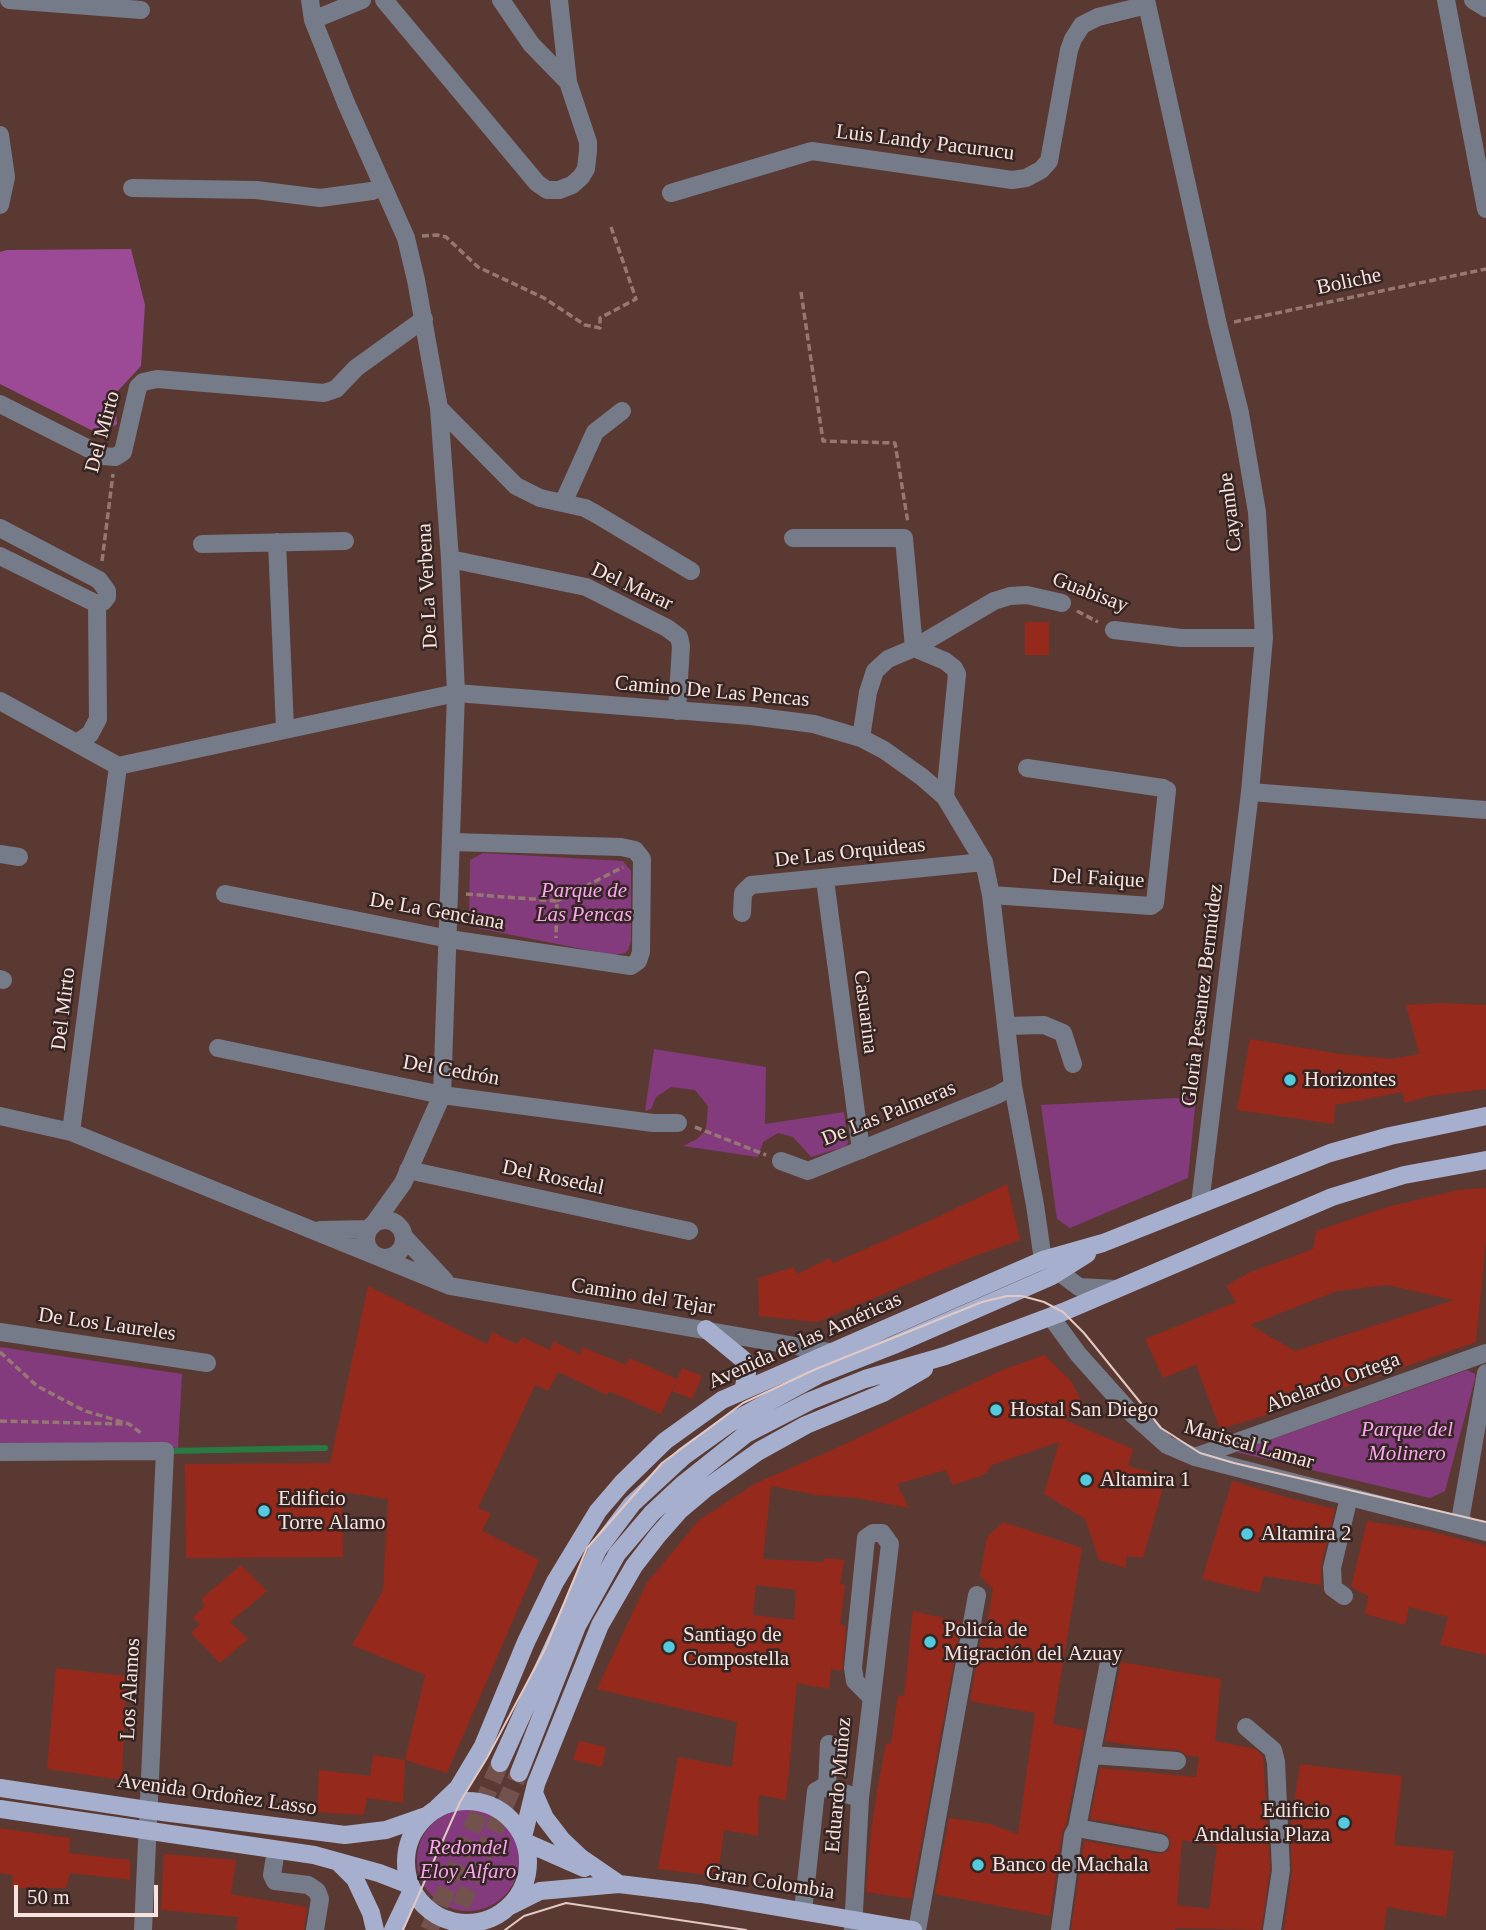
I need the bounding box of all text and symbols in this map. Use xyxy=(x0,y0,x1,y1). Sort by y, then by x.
street label: Luis Landy Pacurucu xyxy=(834,120,1016,166)
street label: Boliche xyxy=(1314,263,1384,301)
street label: Del Mirto xyxy=(80,388,126,476)
street label: Cayambe xyxy=(1214,471,1248,553)
street label: De La Verbena xyxy=(412,522,444,650)
street label: Del Marar xyxy=(587,557,677,617)
street label: Guabisay xyxy=(1048,567,1132,619)
street label: Camino De Las Pencas xyxy=(614,671,810,713)
street label: De Las Orquideas xyxy=(773,833,927,873)
street label: Del Faique xyxy=(1051,864,1145,894)
park label: Parque de Las Pencas xyxy=(536,878,632,928)
street label: Gloria Pesantez Bermúdez xyxy=(1177,882,1229,1108)
street label: De La Genciana xyxy=(368,888,506,936)
street label: Del Mirto xyxy=(46,966,82,1052)
street label: Casuarina xyxy=(847,969,883,1055)
street label: Del Cedrón xyxy=(401,1050,501,1092)
place label: Horizontes xyxy=(1304,1067,1396,1093)
marker: Horizontes xyxy=(1282,1072,1298,1088)
street label: De Las Palmeras xyxy=(818,1076,960,1152)
street label: Del Rosedal xyxy=(500,1155,606,1201)
street label: Camino del Tejar xyxy=(569,1273,717,1321)
street label: Avenida de las Américas xyxy=(704,1287,906,1395)
street label: De Los Laureles xyxy=(37,1303,177,1347)
street label: Abelardo Ortega xyxy=(1263,1347,1403,1419)
place label: Hostal San Diego xyxy=(1010,1397,1158,1423)
marker: Hostal San Diego xyxy=(988,1402,1004,1418)
street label: Mariscal Lamar xyxy=(1181,1414,1317,1476)
park label: Parque del Molinero xyxy=(1361,1417,1453,1467)
place label: Altamira 1 xyxy=(1100,1467,1190,1493)
marker: Altamira 1 xyxy=(1078,1472,1094,1488)
place label: Edificio Torre Alamo xyxy=(278,1486,386,1536)
marker: Edificio Torre Alamo xyxy=(256,1503,272,1519)
place label: Altamira 2 xyxy=(1261,1521,1351,1547)
marker: Altamira 2 xyxy=(1239,1526,1255,1542)
place label: Policía de Migración del Azuay xyxy=(944,1617,1122,1667)
place label: Santiago de Compostella xyxy=(683,1622,789,1672)
marker: Policía de Migración del Azuay xyxy=(922,1634,938,1650)
street label: Los Alamos xyxy=(116,1637,146,1741)
marker: Santiago de Compostella xyxy=(661,1639,677,1655)
street label: Eduardo Muñoz xyxy=(821,1716,857,1854)
street label: Avenida Ordoñez Lasso xyxy=(116,1769,318,1821)
place label: Edificio Andalusia Plaza xyxy=(1194,1798,1330,1848)
marker: Edificio Andalusia Plaza xyxy=(1336,1815,1352,1831)
park label: Redondel Eloy Alfaro xyxy=(420,1835,516,1885)
place label: Banco de Machala xyxy=(992,1852,1148,1878)
marker: Banco de Machala xyxy=(970,1857,986,1873)
street label: Gran Colombia xyxy=(704,1860,836,1906)
scale bar xyxy=(18,1870,161,1914)
text: 50 m xyxy=(27,1885,70,1909)

